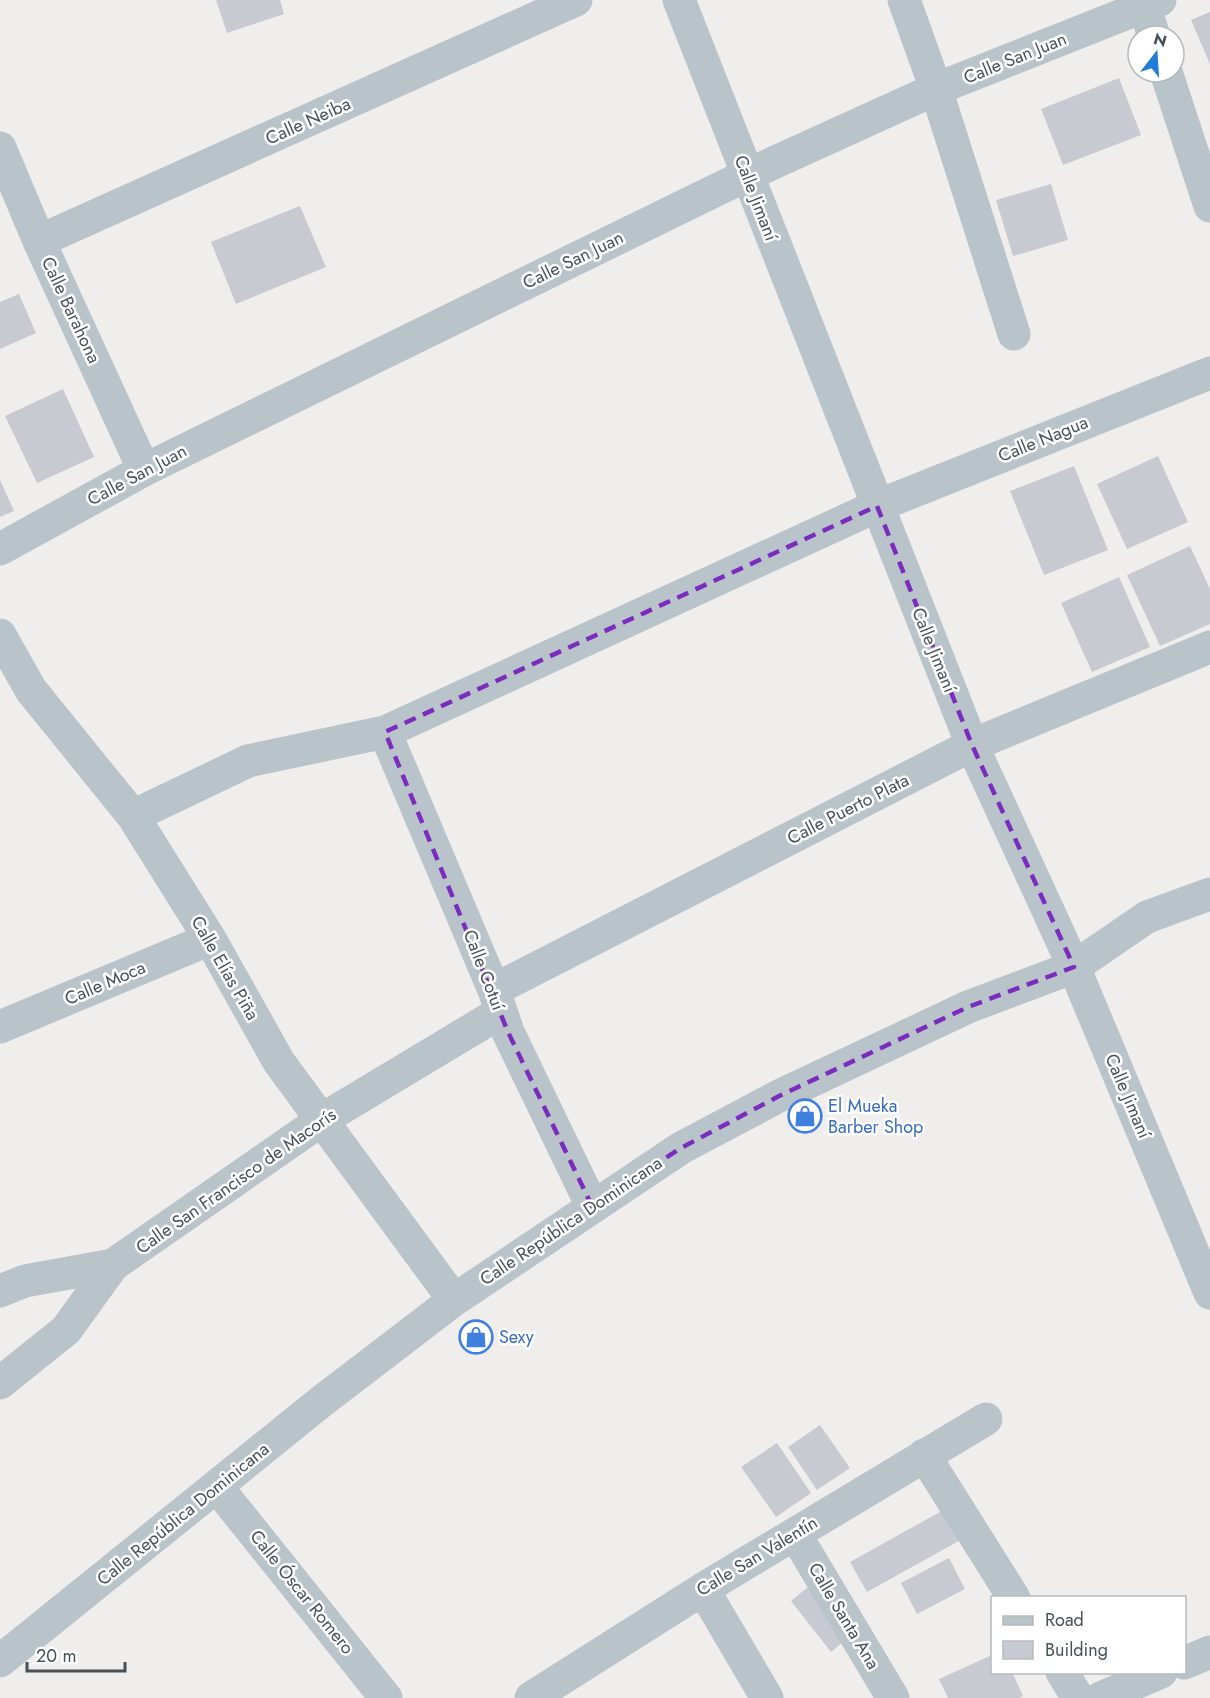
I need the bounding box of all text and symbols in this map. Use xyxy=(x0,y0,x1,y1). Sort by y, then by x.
north arrow xyxy=(1126,24,1186,84)
street label: Calle San Juan xyxy=(960,25,1070,91)
text: N xyxy=(1151,27,1170,53)
street label: Calle Neiba xyxy=(261,91,355,151)
street label: Calle Jimaní xyxy=(728,151,785,246)
street label: Calle San Juan xyxy=(518,224,628,296)
street label: Calle Barahona xyxy=(35,252,107,368)
street label: Calle Nagua xyxy=(994,409,1092,469)
street label: Calle San Juan xyxy=(83,438,191,512)
street label: Calle Jimaní xyxy=(905,604,963,698)
street label: Calle Puerto Plata xyxy=(783,767,913,851)
street label: Calle Elías Piña xyxy=(185,911,265,1025)
street label: Calle Cotuí xyxy=(457,926,512,1015)
street label: Calle Moca xyxy=(61,954,149,1012)
street label: Calle Jimaní xyxy=(1098,1050,1158,1144)
place label: El Mueka Barber Shop xyxy=(828,1093,923,1140)
shop icon: El Mueka Barber Shop xyxy=(787,1098,823,1134)
street label: Calle San Francisco de Macorís xyxy=(131,1102,341,1260)
street label: Calle República Dominicana xyxy=(475,1150,667,1292)
shop icon: Sexy xyxy=(458,1319,494,1355)
place label: Sexy xyxy=(499,1324,534,1350)
street label: Calle República Dominicana xyxy=(91,1436,275,1592)
street label: Calle San Valentín xyxy=(691,1509,823,1603)
street label: Calle Óscar Romero xyxy=(244,1524,360,1660)
street label: Calle Santa Ana xyxy=(802,1558,886,1674)
legend xyxy=(991,1596,1186,1674)
text: Road xyxy=(1045,1607,1084,1633)
scale bar xyxy=(27,1635,124,1673)
text: Building xyxy=(1045,1637,1108,1663)
text: 20 m xyxy=(36,1643,76,1669)

